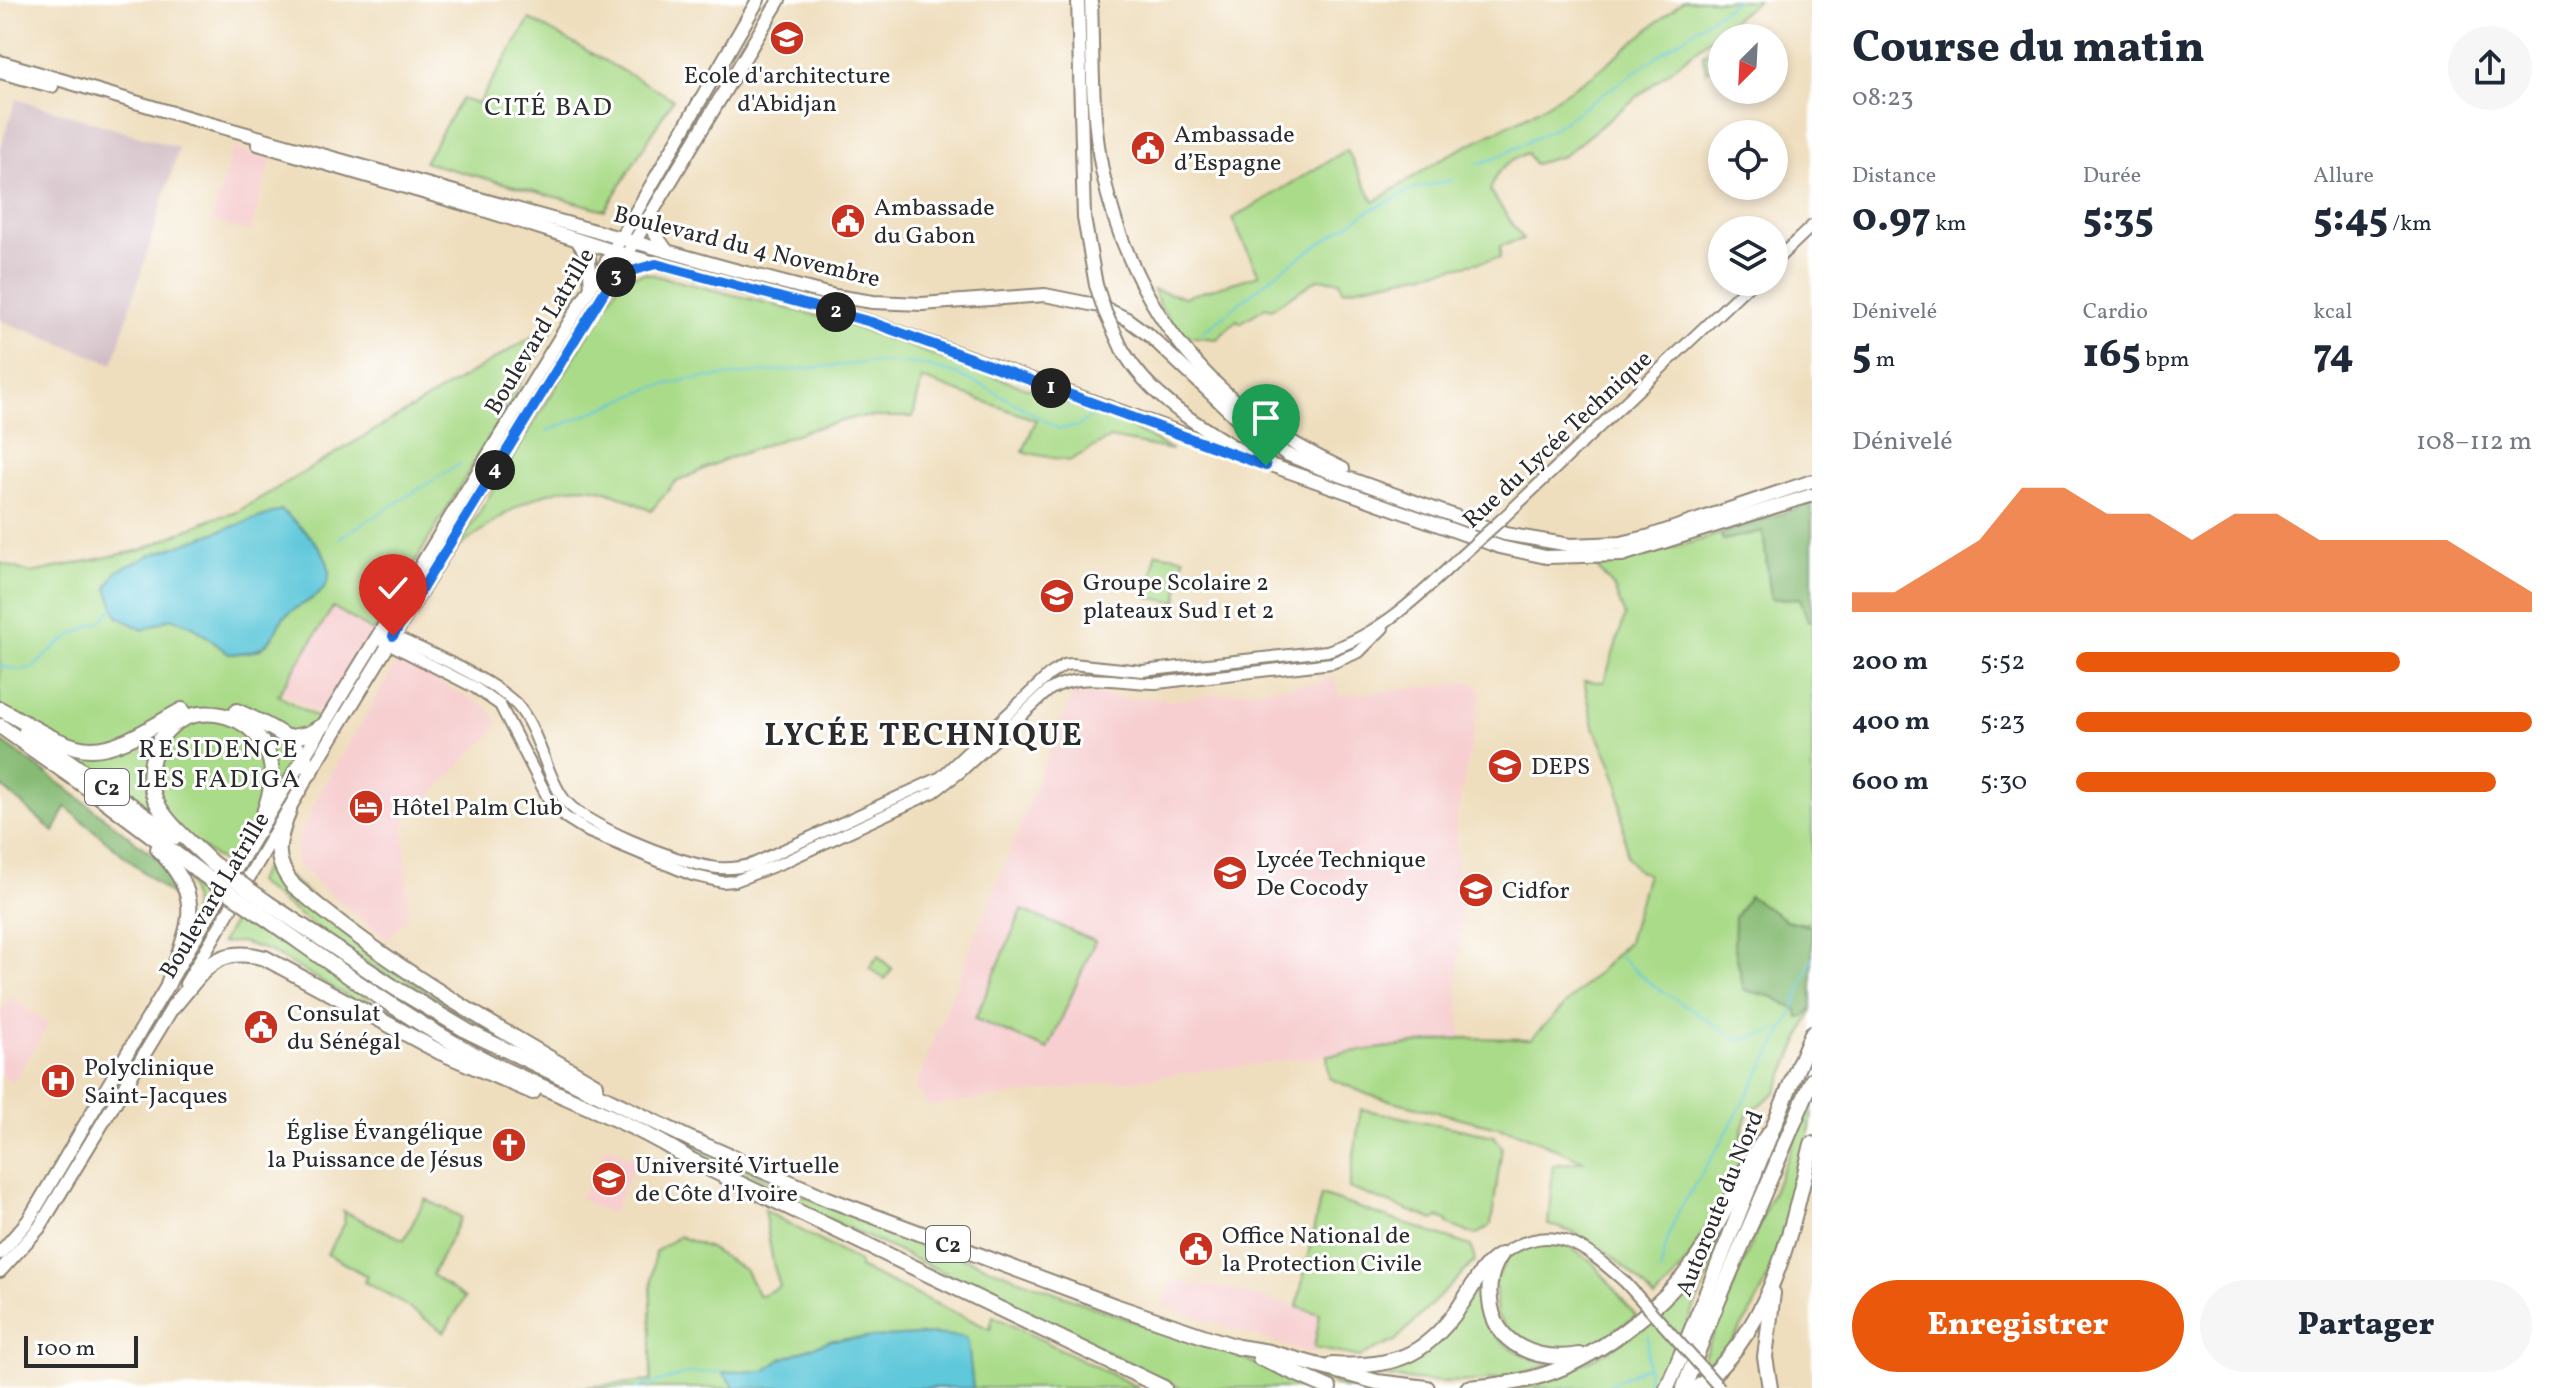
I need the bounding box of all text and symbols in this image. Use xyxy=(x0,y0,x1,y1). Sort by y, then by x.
school or university icon: Ecole d'architecture d'Abidjan xyxy=(768,19,806,57)
text: Course du matin xyxy=(1852,19,2205,80)
north arrow xyxy=(1708,24,1788,104)
map controls xyxy=(1708,24,1788,296)
button: share xyxy=(2448,26,2532,110)
place label: Ecole d'architecture d'Abidjan xyxy=(684,60,890,122)
text: 08:23 xyxy=(1852,80,1914,116)
district label: CITÉ BAD xyxy=(484,90,614,126)
place label: Ambassade d’Espagne xyxy=(1174,119,1295,181)
button: locate xyxy=(1708,120,1788,200)
public building icon: Ambassade d’Espagne xyxy=(1129,129,1167,167)
text: Distance xyxy=(1852,161,1936,192)
text: Durée xyxy=(2083,161,2141,192)
text: Allure xyxy=(2313,161,2374,192)
place label: Ambassade du Gabon xyxy=(874,192,995,254)
text: 0.97 xyxy=(1852,192,1931,248)
text: 5:35 xyxy=(2083,192,2154,248)
text: 5:45 xyxy=(2313,192,2388,248)
street label: Boulevard du 4 Novembre xyxy=(610,198,883,298)
public building icon: Ambassade du Gabon xyxy=(829,202,867,240)
text: km xyxy=(1931,209,1967,240)
text: /km xyxy=(2388,209,2432,240)
button: layers xyxy=(1708,216,1788,296)
street label: Boulevard Latrille xyxy=(477,242,604,422)
pin: 3 xyxy=(596,257,636,297)
text: 3 xyxy=(610,261,622,292)
pin: 2 xyxy=(816,292,856,332)
text: 2 xyxy=(830,296,842,327)
text: Dénivelé xyxy=(1852,297,1937,328)
text: Cardio xyxy=(2083,297,2148,328)
text: kcal xyxy=(2313,297,2352,328)
text: 5 xyxy=(1852,328,1871,384)
text: 165 xyxy=(2083,328,2141,384)
text: 74 xyxy=(2313,328,2354,384)
street label: Rue du Lycée Technique xyxy=(1456,344,1661,537)
text: m xyxy=(1871,345,1895,376)
text: bpm xyxy=(2141,345,2189,376)
pin: 1 xyxy=(1031,368,1071,408)
text: 1 xyxy=(1047,372,1055,403)
pin xyxy=(1232,384,1300,466)
icon: arrive xyxy=(1244,396,1288,440)
text: Dénivelé xyxy=(1852,424,1953,460)
text: 108–112 m xyxy=(2416,424,2532,460)
pin: 4 xyxy=(475,450,515,490)
text: 4 xyxy=(488,454,502,485)
pin xyxy=(359,554,427,636)
icon: check xyxy=(371,566,415,610)
place label: Groupe Scolaire 2 plateaux Sud 1 et 2 xyxy=(1083,567,1274,629)
school or university icon: Groupe Scolaire 2 plateaux Sud 1 et 2 xyxy=(1038,577,1076,615)
text: 200 m xyxy=(1852,644,1928,680)
text: 5:52 xyxy=(1980,644,2025,680)
text: 400 m xyxy=(1852,704,1930,740)
text: 5:23 xyxy=(1980,704,2025,740)
district label: LYCÉE TECHNIQUE xyxy=(764,715,1084,759)
district label: RESIDENCE LES FADIGA xyxy=(136,732,302,798)
school or university icon: DEPS xyxy=(1486,747,1524,785)
place label: DEPS xyxy=(1531,751,1590,785)
text: 600 m xyxy=(1852,764,1929,800)
text: 5:30 xyxy=(1980,764,2027,800)
road number: C2 xyxy=(85,769,129,805)
hotel icon: Hôtel Palm Club xyxy=(347,788,385,826)
place label: Hôtel Palm Club xyxy=(392,792,563,826)
street label: Boulevard Latrille xyxy=(152,806,279,986)
place label: Lycée Technique De Cocody xyxy=(1256,844,1426,906)
school or university icon: Lycée Technique De Cocody xyxy=(1211,854,1249,892)
school or university icon: Cidfor xyxy=(1457,871,1495,909)
place label: Cidfor xyxy=(1502,875,1569,909)
place label: Consulat du Sénégal xyxy=(287,998,401,1060)
public building icon: Consulat du Sénégal xyxy=(242,1008,280,1046)
place label: Polyclinique Saint-Jacques xyxy=(84,1052,228,1114)
hospital icon: Polyclinique Saint-Jacques xyxy=(39,1062,77,1100)
street label: Autoroute du Nord xyxy=(1668,1106,1774,1302)
place label: Église Évangélique la Puissance de Jésus xyxy=(268,1116,483,1178)
church icon: Église Évangélique la Puissance de Jésus xyxy=(490,1126,528,1164)
place label: Université Virtuelle de Côte d'Ivoire xyxy=(635,1150,839,1212)
school or university icon: Université Virtuelle de Côte d'Ivoire xyxy=(590,1160,628,1198)
place label: Office National de la Protection Civile xyxy=(1222,1220,1422,1282)
road number: C2 xyxy=(926,1226,970,1262)
public building icon: Office National de la Protection Civile xyxy=(1177,1230,1215,1268)
button: Enregistrer xyxy=(1852,1280,2184,1372)
button: Partager xyxy=(2200,1280,2532,1372)
scale bar xyxy=(24,1332,138,1368)
text: 100 m xyxy=(36,1334,95,1365)

